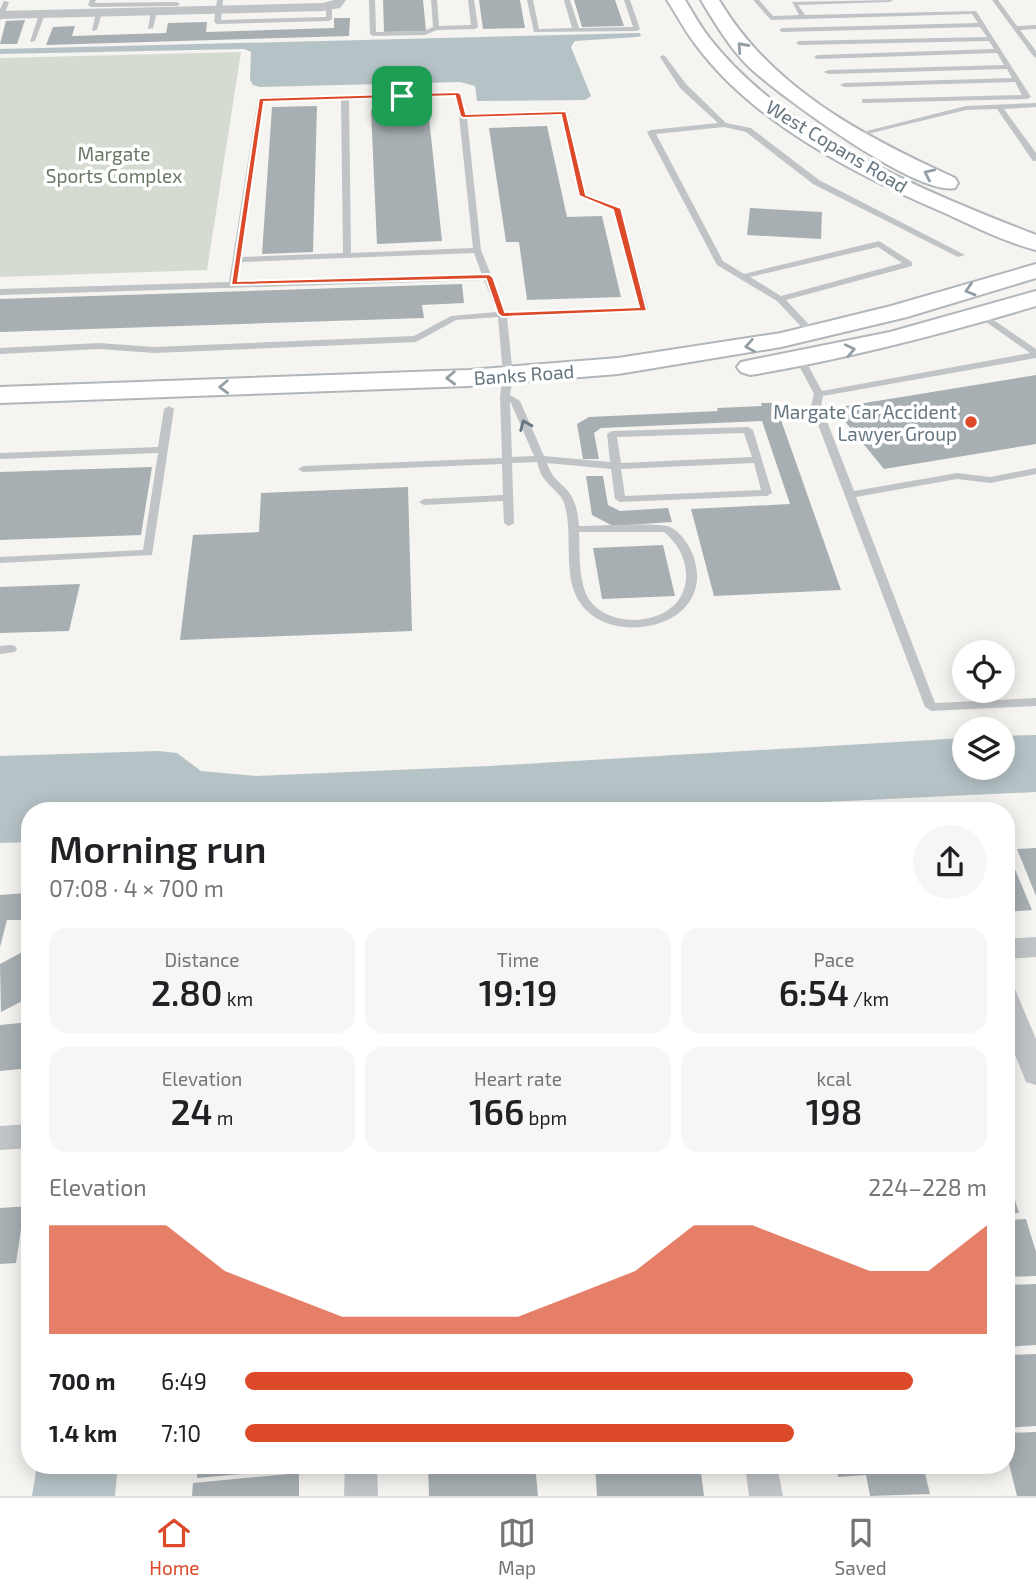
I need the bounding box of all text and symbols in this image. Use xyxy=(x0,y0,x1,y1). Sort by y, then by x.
one-way arrow xyxy=(737,42,750,55)
pin xyxy=(372,66,432,126)
icon: arrive xyxy=(383,77,421,115)
street label: West Copans Road xyxy=(762,95,912,197)
park label: Margate Sports Complex xyxy=(46,142,182,187)
one-way arrow xyxy=(924,168,936,182)
one-way arrow xyxy=(965,281,977,296)
one-way arrow xyxy=(744,338,756,353)
one-way arrow xyxy=(844,343,856,358)
street label: Banks Road xyxy=(473,359,575,389)
one-way arrow xyxy=(445,371,456,386)
one-way arrow xyxy=(218,379,229,395)
place label: Margate Car Accident Lawyer Group xyxy=(773,400,957,445)
marker: Margate Car Accident Lawyer Group xyxy=(963,414,979,430)
one-way arrow xyxy=(519,420,533,432)
map controls xyxy=(952,640,1015,780)
button: locate xyxy=(952,640,1015,703)
button: layers xyxy=(952,717,1015,780)
text: Morning run xyxy=(49,825,267,871)
button: share xyxy=(913,825,987,899)
text: 07:08 · 4 × 700 m xyxy=(49,874,224,902)
text: Distance xyxy=(164,948,240,971)
text: Time xyxy=(497,948,539,971)
text: Pace xyxy=(814,948,854,971)
text: 2.80 xyxy=(151,971,223,1013)
text: 19:19 xyxy=(479,971,557,1013)
text: 6:54 xyxy=(779,971,849,1013)
text: km xyxy=(223,987,253,1010)
text: /km xyxy=(849,987,889,1010)
text: Elevation xyxy=(162,1067,242,1090)
text: Heart rate xyxy=(474,1067,562,1090)
text: kcal xyxy=(817,1067,851,1090)
text: 24 xyxy=(171,1090,213,1132)
text: 166 xyxy=(469,1090,524,1132)
text: 198 xyxy=(806,1090,862,1132)
text: m xyxy=(213,1106,233,1129)
text: bpm xyxy=(524,1106,567,1129)
text: Elevation xyxy=(49,1173,147,1201)
text: 224–228 m xyxy=(868,1173,987,1201)
text: 700 m xyxy=(49,1367,115,1395)
text: 6:49 xyxy=(161,1367,207,1395)
text: 1.4 km xyxy=(49,1419,117,1447)
text: 7:10 xyxy=(161,1419,201,1447)
tab: Home xyxy=(149,1514,200,1579)
tab: Map xyxy=(498,1514,536,1579)
tab: Saved xyxy=(835,1514,887,1579)

